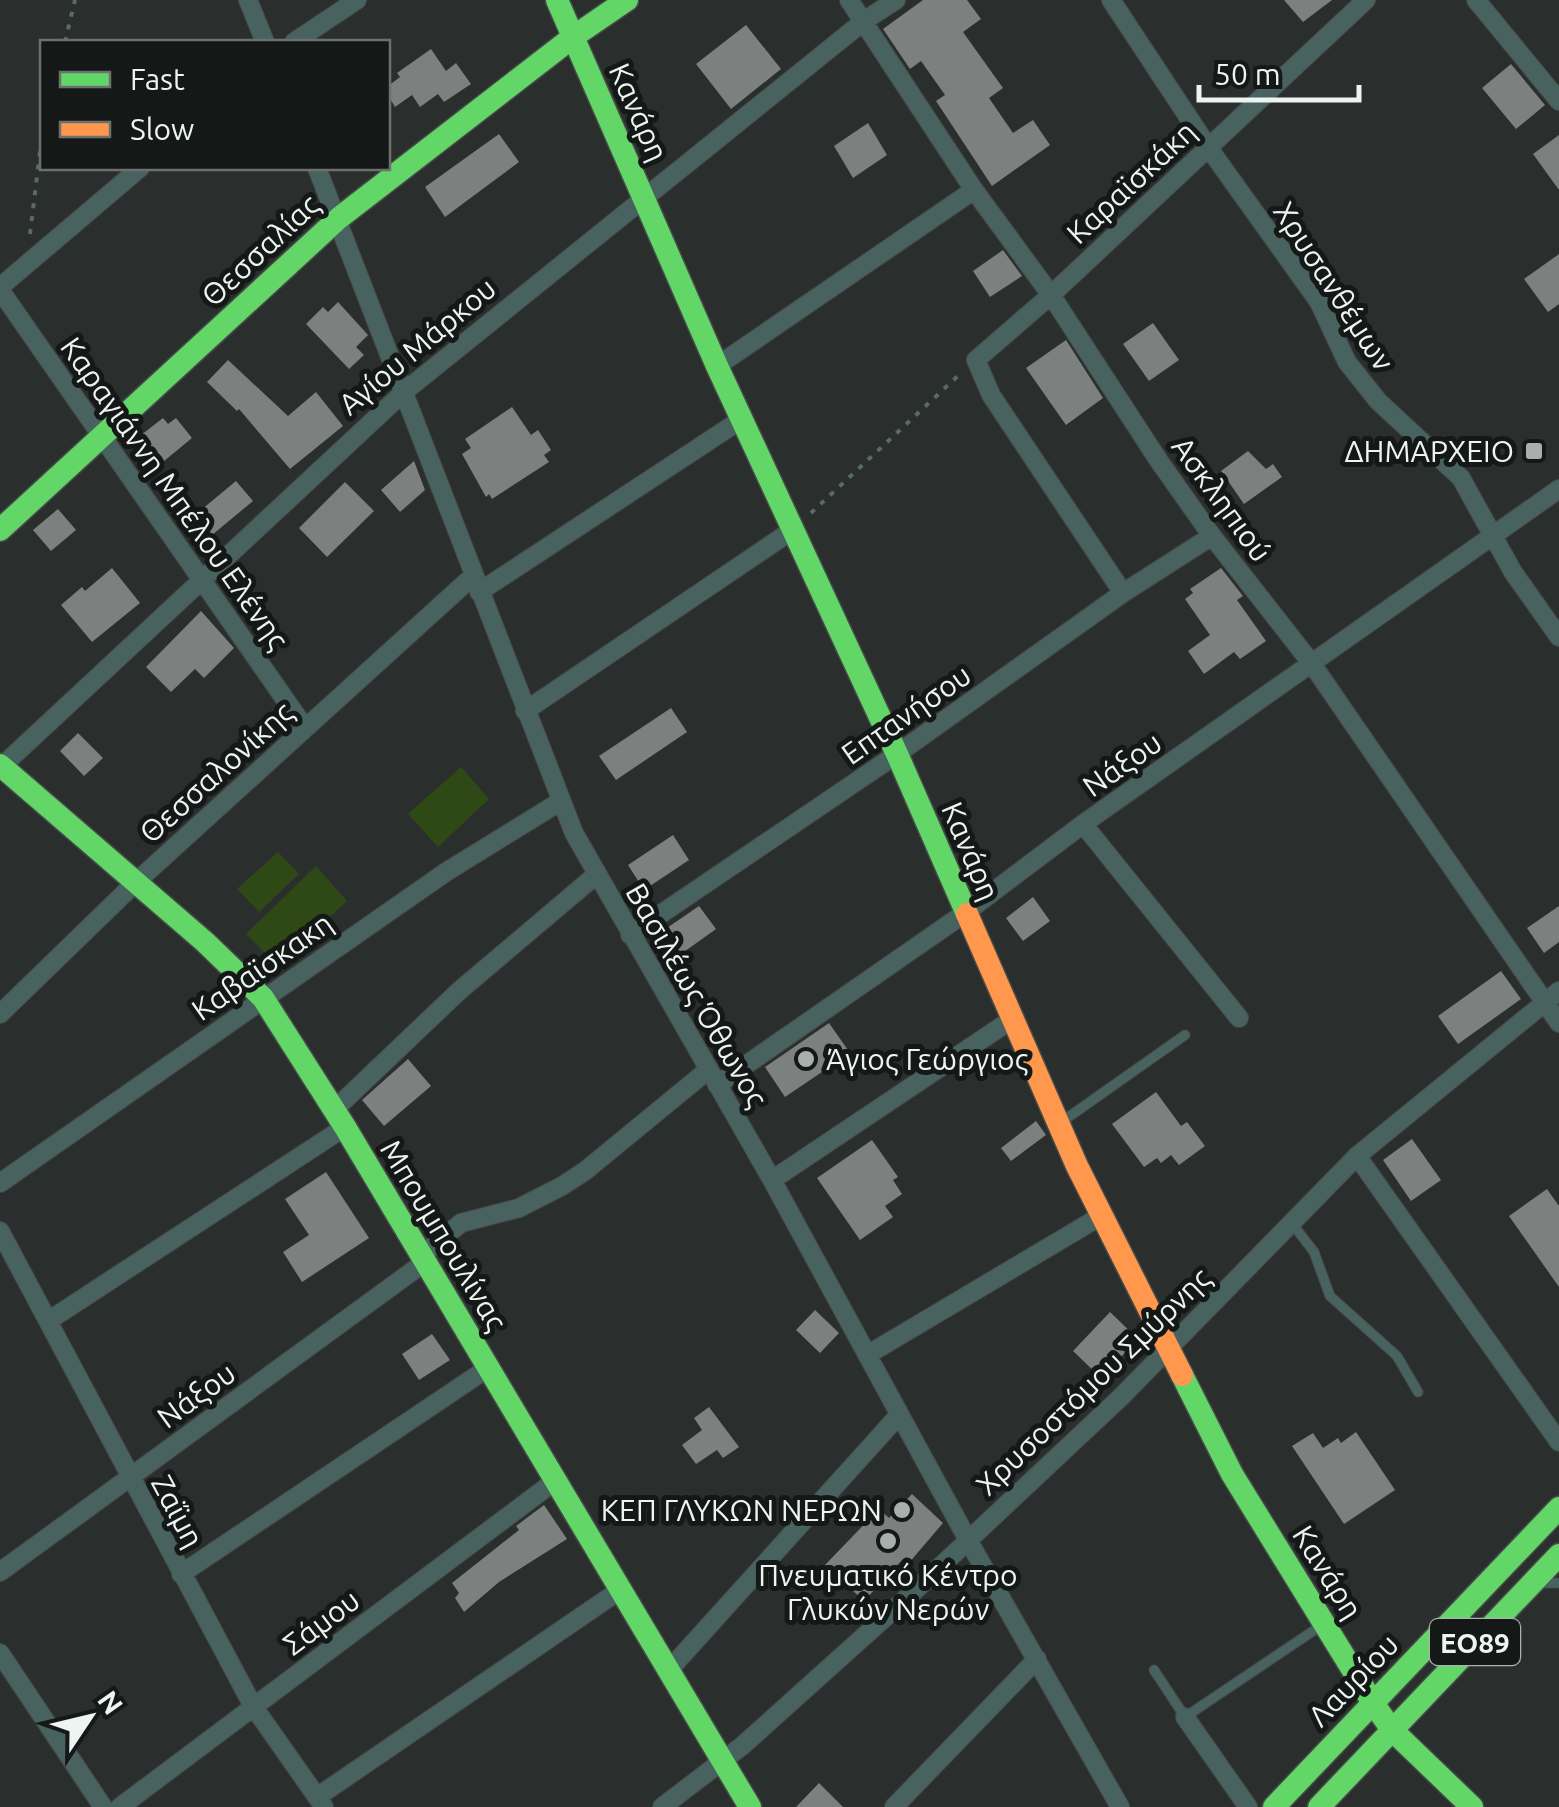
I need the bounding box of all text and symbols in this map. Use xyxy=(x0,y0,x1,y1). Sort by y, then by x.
legend xyxy=(40,40,390,170)
scale bar xyxy=(1199,40,1359,102)
text: 50 m xyxy=(1214,57,1281,91)
street label: Κανάρη xyxy=(602,58,676,166)
text: Fast xyxy=(130,62,185,96)
text: Slow xyxy=(130,112,194,146)
street label: Καραϊσκάκη xyxy=(1060,114,1202,250)
street label: Θεσσαλίας xyxy=(194,187,326,313)
street label: Χρυσανθέμων xyxy=(1267,195,1401,377)
street label: Αγίου Μάρκου xyxy=(332,271,502,421)
street label: Καραγιάννη Μπέλου Ελένης xyxy=(54,331,296,656)
street label: Ασκληπιού xyxy=(1165,430,1279,568)
place label: ΔΗΜΑΡΧΕΙΟ xyxy=(1344,434,1514,468)
marker: ΔΗΜΑΡΧΕΙΟ xyxy=(1523,440,1545,462)
street label: Επτανήσου xyxy=(835,657,977,771)
street label: Θεσσαλονίκης xyxy=(133,694,300,850)
street label: Νάξου xyxy=(1076,725,1168,804)
street label: Κανάρη xyxy=(935,797,1007,905)
street label: Βασιλέως Όθωνος xyxy=(619,877,775,1113)
street label: Καβαϊσκακη xyxy=(185,905,339,1027)
place label: Άγιος Γεώργιος xyxy=(826,1042,1029,1076)
marker: Άγιος Γεώργιος xyxy=(795,1048,817,1070)
street label: Μπουμπουλίνας xyxy=(374,1134,514,1337)
street label: Χρυσοστόμου Σμύρνης xyxy=(969,1260,1217,1501)
street label: Νάξου xyxy=(150,1355,242,1435)
street label: Ζαΐμη xyxy=(145,1469,211,1553)
place label: ΚΕΠ ΓΛΥΚΩΝ ΝΕΡΩΝ xyxy=(601,1493,882,1527)
marker: ΚΕΠ ΓΛΥΚΩΝ ΝΕΡΩΝ xyxy=(891,1499,913,1521)
street label: Κανάρη xyxy=(1286,1519,1370,1625)
marker: Πνευματικό Κέντρο Γλυκών Νερών xyxy=(877,1530,899,1552)
place label: Πνευματικό Κέντρο Γλυκών Νερών xyxy=(758,1558,1018,1626)
street label: Σάμου xyxy=(276,1582,366,1662)
road number: ΕΟ89 xyxy=(1430,1619,1520,1665)
street label: Λαυρίου xyxy=(1301,1627,1405,1733)
north arrow xyxy=(40,1667,140,1767)
text: N xyxy=(92,1685,130,1720)

